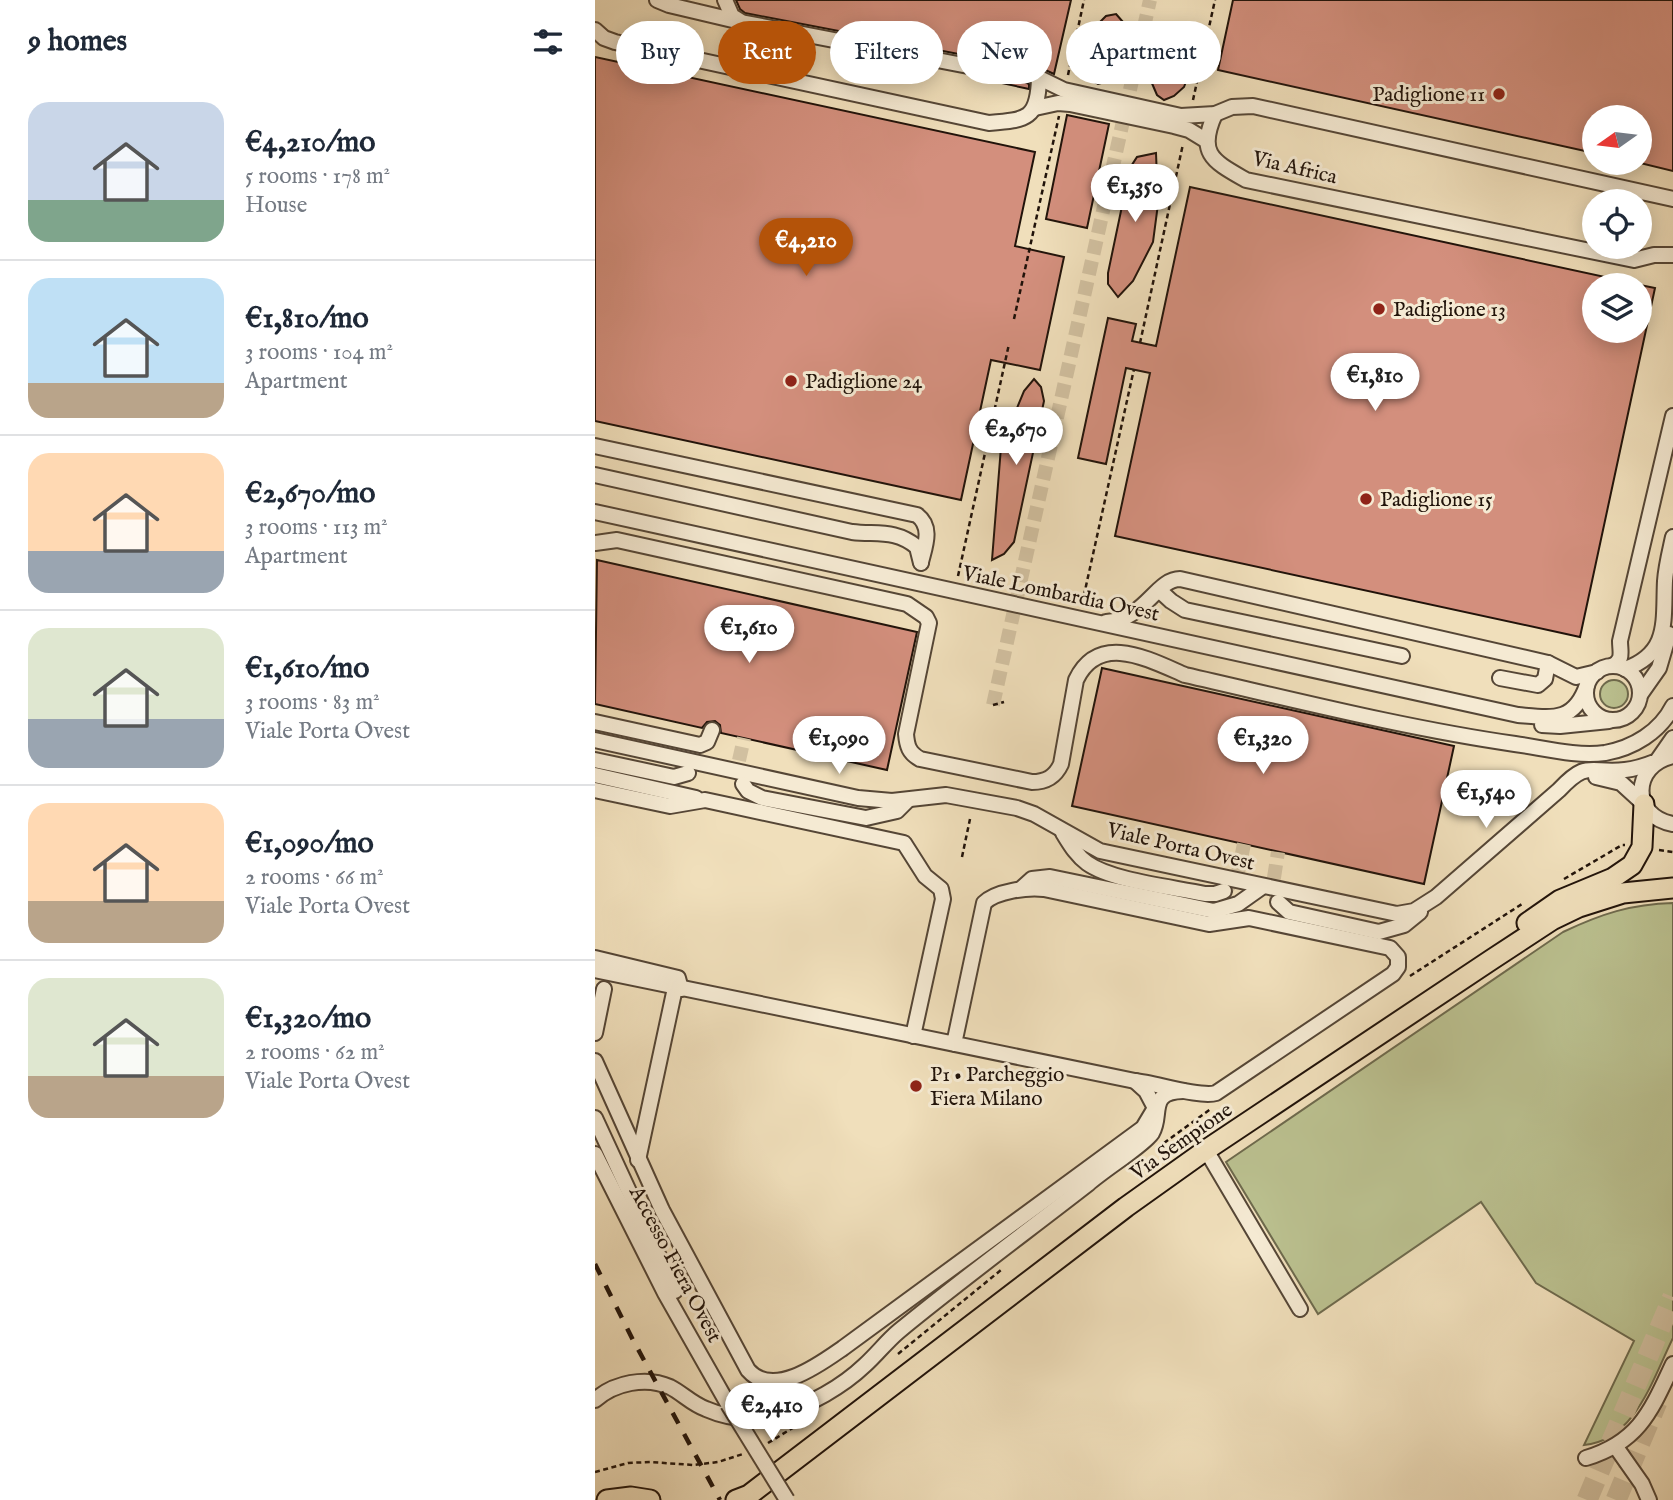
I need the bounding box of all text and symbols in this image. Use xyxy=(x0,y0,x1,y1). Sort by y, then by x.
chip: Buy xyxy=(616,21,704,84)
chip: Rent xyxy=(718,21,816,84)
chip: Filters xyxy=(830,21,943,84)
chip: New xyxy=(957,21,1052,84)
chip: Apartment xyxy=(1066,21,1221,84)
text: 9 homes xyxy=(28,23,127,61)
icon: filters xyxy=(529,23,567,61)
place label: Padiglione 11 xyxy=(1372,82,1485,109)
marker: Padiglione 11 xyxy=(1491,86,1507,102)
north arrow xyxy=(1582,105,1652,175)
map controls xyxy=(1582,105,1652,343)
text: €4,210/mo xyxy=(245,124,375,162)
icon: home xyxy=(84,130,168,214)
street label: Via Africa xyxy=(1249,145,1341,192)
text: 5 rooms · 178 m² xyxy=(245,162,390,191)
pin: €1,350 xyxy=(1078,164,1192,224)
text: €1,350 xyxy=(1107,172,1163,201)
button: locate xyxy=(1582,189,1652,259)
text: House xyxy=(245,191,307,220)
pin: €4,210 xyxy=(749,218,863,278)
text: €4,210 xyxy=(775,226,837,255)
button: layers xyxy=(1582,273,1652,343)
place label: Padiglione 13 xyxy=(1393,297,1506,324)
text: €1,810/mo xyxy=(245,300,369,338)
marker: Padiglione 13 xyxy=(1371,301,1387,317)
icon: home xyxy=(84,306,168,390)
text: 3 rooms · 104 m² xyxy=(245,338,393,367)
pin: €1,810 xyxy=(1318,354,1432,413)
text: €1,810 xyxy=(1347,361,1403,390)
text: Apartment xyxy=(245,367,348,396)
place label: Padiglione 24 xyxy=(805,369,923,396)
marker: Padiglione 24 xyxy=(783,373,799,389)
pin: €2,670 xyxy=(959,407,1073,467)
text: €2,670 xyxy=(985,415,1047,444)
text: €2,670/mo xyxy=(245,475,376,513)
icon: home xyxy=(84,481,168,565)
place label: Padiglione 15 xyxy=(1380,487,1493,514)
marker: Padiglione 15 xyxy=(1358,491,1374,507)
text: 3 rooms · 113 m² xyxy=(245,513,388,542)
text: Apartment xyxy=(245,542,348,571)
street label: Viale Lombardia Ovest xyxy=(959,560,1161,628)
pin: €1,610 xyxy=(692,606,806,665)
text: €1,610 xyxy=(720,613,778,642)
text: €1,610/mo xyxy=(245,650,369,688)
icon: home xyxy=(84,656,168,740)
text: 3 rooms · 83 m² xyxy=(245,688,380,717)
pin: €1,090 xyxy=(782,716,896,776)
pin: €1,320 xyxy=(1206,716,1320,776)
text: Viale Porta Ovest xyxy=(245,717,410,746)
text: €1,090 xyxy=(809,724,869,753)
text: €1,320 xyxy=(1234,724,1292,753)
pin: €1,540 xyxy=(1429,770,1543,830)
text: €1,540 xyxy=(1457,778,1515,807)
street label: Viale Porta Ovest xyxy=(1103,817,1257,878)
text: €1,090/mo xyxy=(245,825,374,863)
icon: home xyxy=(84,831,168,915)
text: 2 rooms · 66 m² xyxy=(245,863,384,892)
text: Viale Porta Ovest xyxy=(245,892,410,921)
text: €1,320/mo xyxy=(245,1000,371,1038)
icon: home xyxy=(84,1006,168,1090)
text: 2 rooms · 62 m² xyxy=(245,1038,385,1067)
place label: P1 • Parcheggio Fiera Milano xyxy=(930,1062,1064,1113)
text: Viale Porta Ovest xyxy=(245,1067,410,1096)
marker: P1 • Parcheggio Fiera Milano xyxy=(908,1078,924,1094)
street label: Via Sempione xyxy=(1125,1097,1238,1188)
street label: Accesso Fiera Ovest xyxy=(622,1181,727,1348)
pin: €2,410 xyxy=(715,1384,829,1443)
text: €2,410 xyxy=(741,1391,803,1420)

